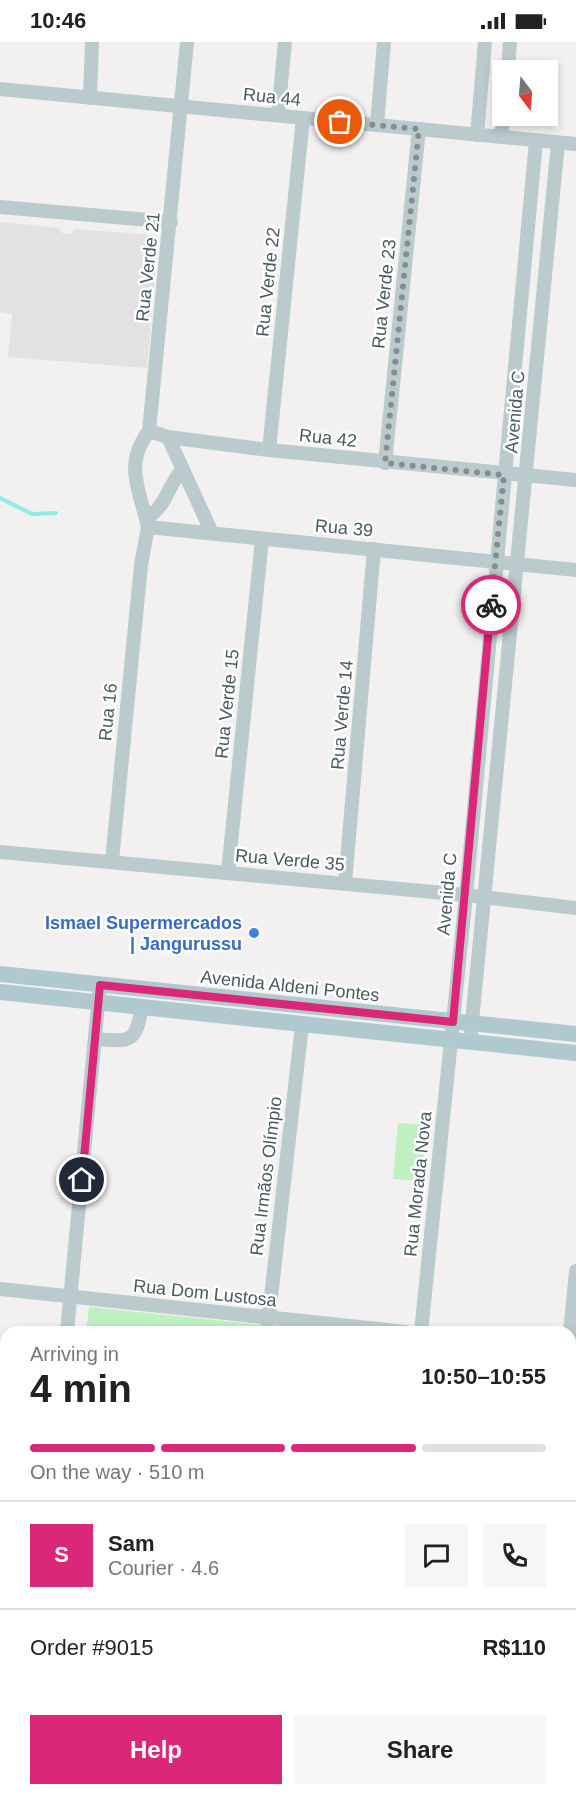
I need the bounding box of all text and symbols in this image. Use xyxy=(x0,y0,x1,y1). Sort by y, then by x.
text: 10:46 xyxy=(30,8,86,33)
north arrow xyxy=(492,60,558,126)
map controls xyxy=(492,60,558,126)
street label: Rua 44 xyxy=(242,84,302,110)
pin xyxy=(314,96,365,147)
icon: bag xyxy=(323,105,356,138)
street label: Rua Verde 21 xyxy=(132,211,164,323)
street label: Rua Verde 22 xyxy=(252,226,284,338)
street label: Rua Verde 23 xyxy=(368,238,400,350)
street label: Avenida C xyxy=(501,370,529,454)
street label: Rua 42 xyxy=(298,425,358,451)
street label: Rua 39 xyxy=(314,516,374,540)
courier xyxy=(461,575,521,635)
icon: bike xyxy=(475,589,508,622)
street label: Rua Verde 15 xyxy=(211,648,243,760)
street label: Rua Verde 14 xyxy=(327,659,357,771)
street label: Rua 16 xyxy=(95,682,121,742)
street label: Rua Verde 35 xyxy=(234,845,346,875)
street label: Avenida C xyxy=(433,852,461,936)
place label: Ismael Supermercados | Jangurussu xyxy=(45,913,242,954)
marker: Ismael Supermercados | Jangurussu xyxy=(247,926,261,940)
street label: Avenida Aldeni Pontes xyxy=(200,967,380,1005)
street label: Rua Irmãos Olímpio xyxy=(246,1095,286,1257)
street label: Rua Morada Nova xyxy=(400,1109,436,1258)
pin xyxy=(56,1154,107,1205)
icon: home xyxy=(65,1163,98,1196)
street label: Rua Dom Lustosa xyxy=(132,1276,279,1311)
text: Arriving in xyxy=(30,1343,119,1365)
text: 10:50–10:55 xyxy=(421,1364,546,1389)
text: 4 min xyxy=(30,1367,132,1410)
text: On the way · 510 m xyxy=(30,1461,205,1483)
button: chat xyxy=(405,1524,468,1587)
button: phone xyxy=(483,1524,546,1587)
text: Sam xyxy=(108,1531,154,1556)
text: S xyxy=(54,1542,69,1567)
text: Courier · 4.6 xyxy=(108,1557,219,1579)
text: Order #9015 xyxy=(30,1635,154,1660)
text: R$110 xyxy=(482,1635,546,1660)
button: Help xyxy=(30,1715,282,1784)
button: Share xyxy=(294,1715,546,1784)

